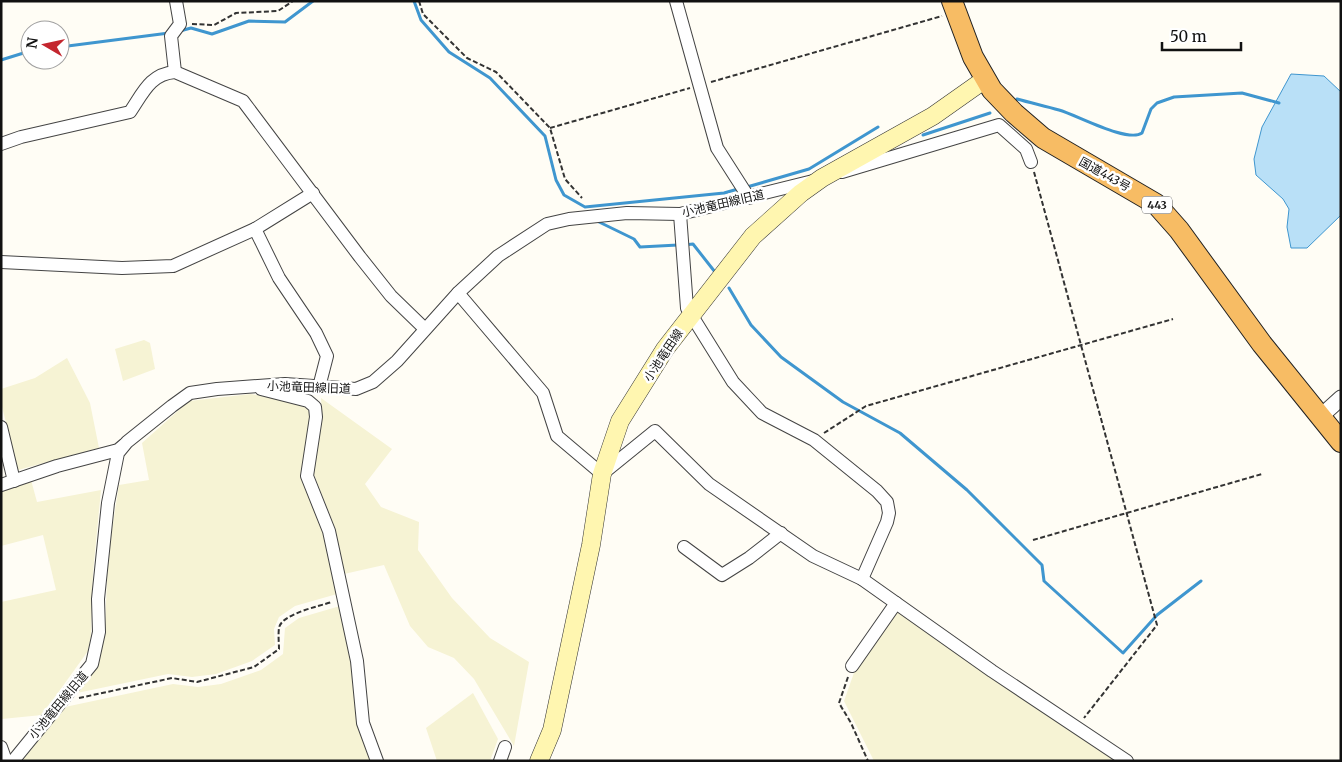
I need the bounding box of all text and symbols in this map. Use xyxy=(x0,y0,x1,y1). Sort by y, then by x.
north arrow xyxy=(20,20,70,70)
scale bar xyxy=(1162,20,1241,52)
text: 50 m xyxy=(1170,27,1207,46)
text: N xyxy=(22,36,42,50)
street label: 国道443号 xyxy=(1077,154,1133,194)
street label: 小池竜田線旧道 xyxy=(680,186,766,220)
road number: 443 xyxy=(1142,196,1172,214)
street label: 小池竜田線 xyxy=(640,326,686,384)
street label: 小池竜田線旧道 xyxy=(267,378,351,396)
street label: 小池竜田線旧道 xyxy=(25,668,91,742)

